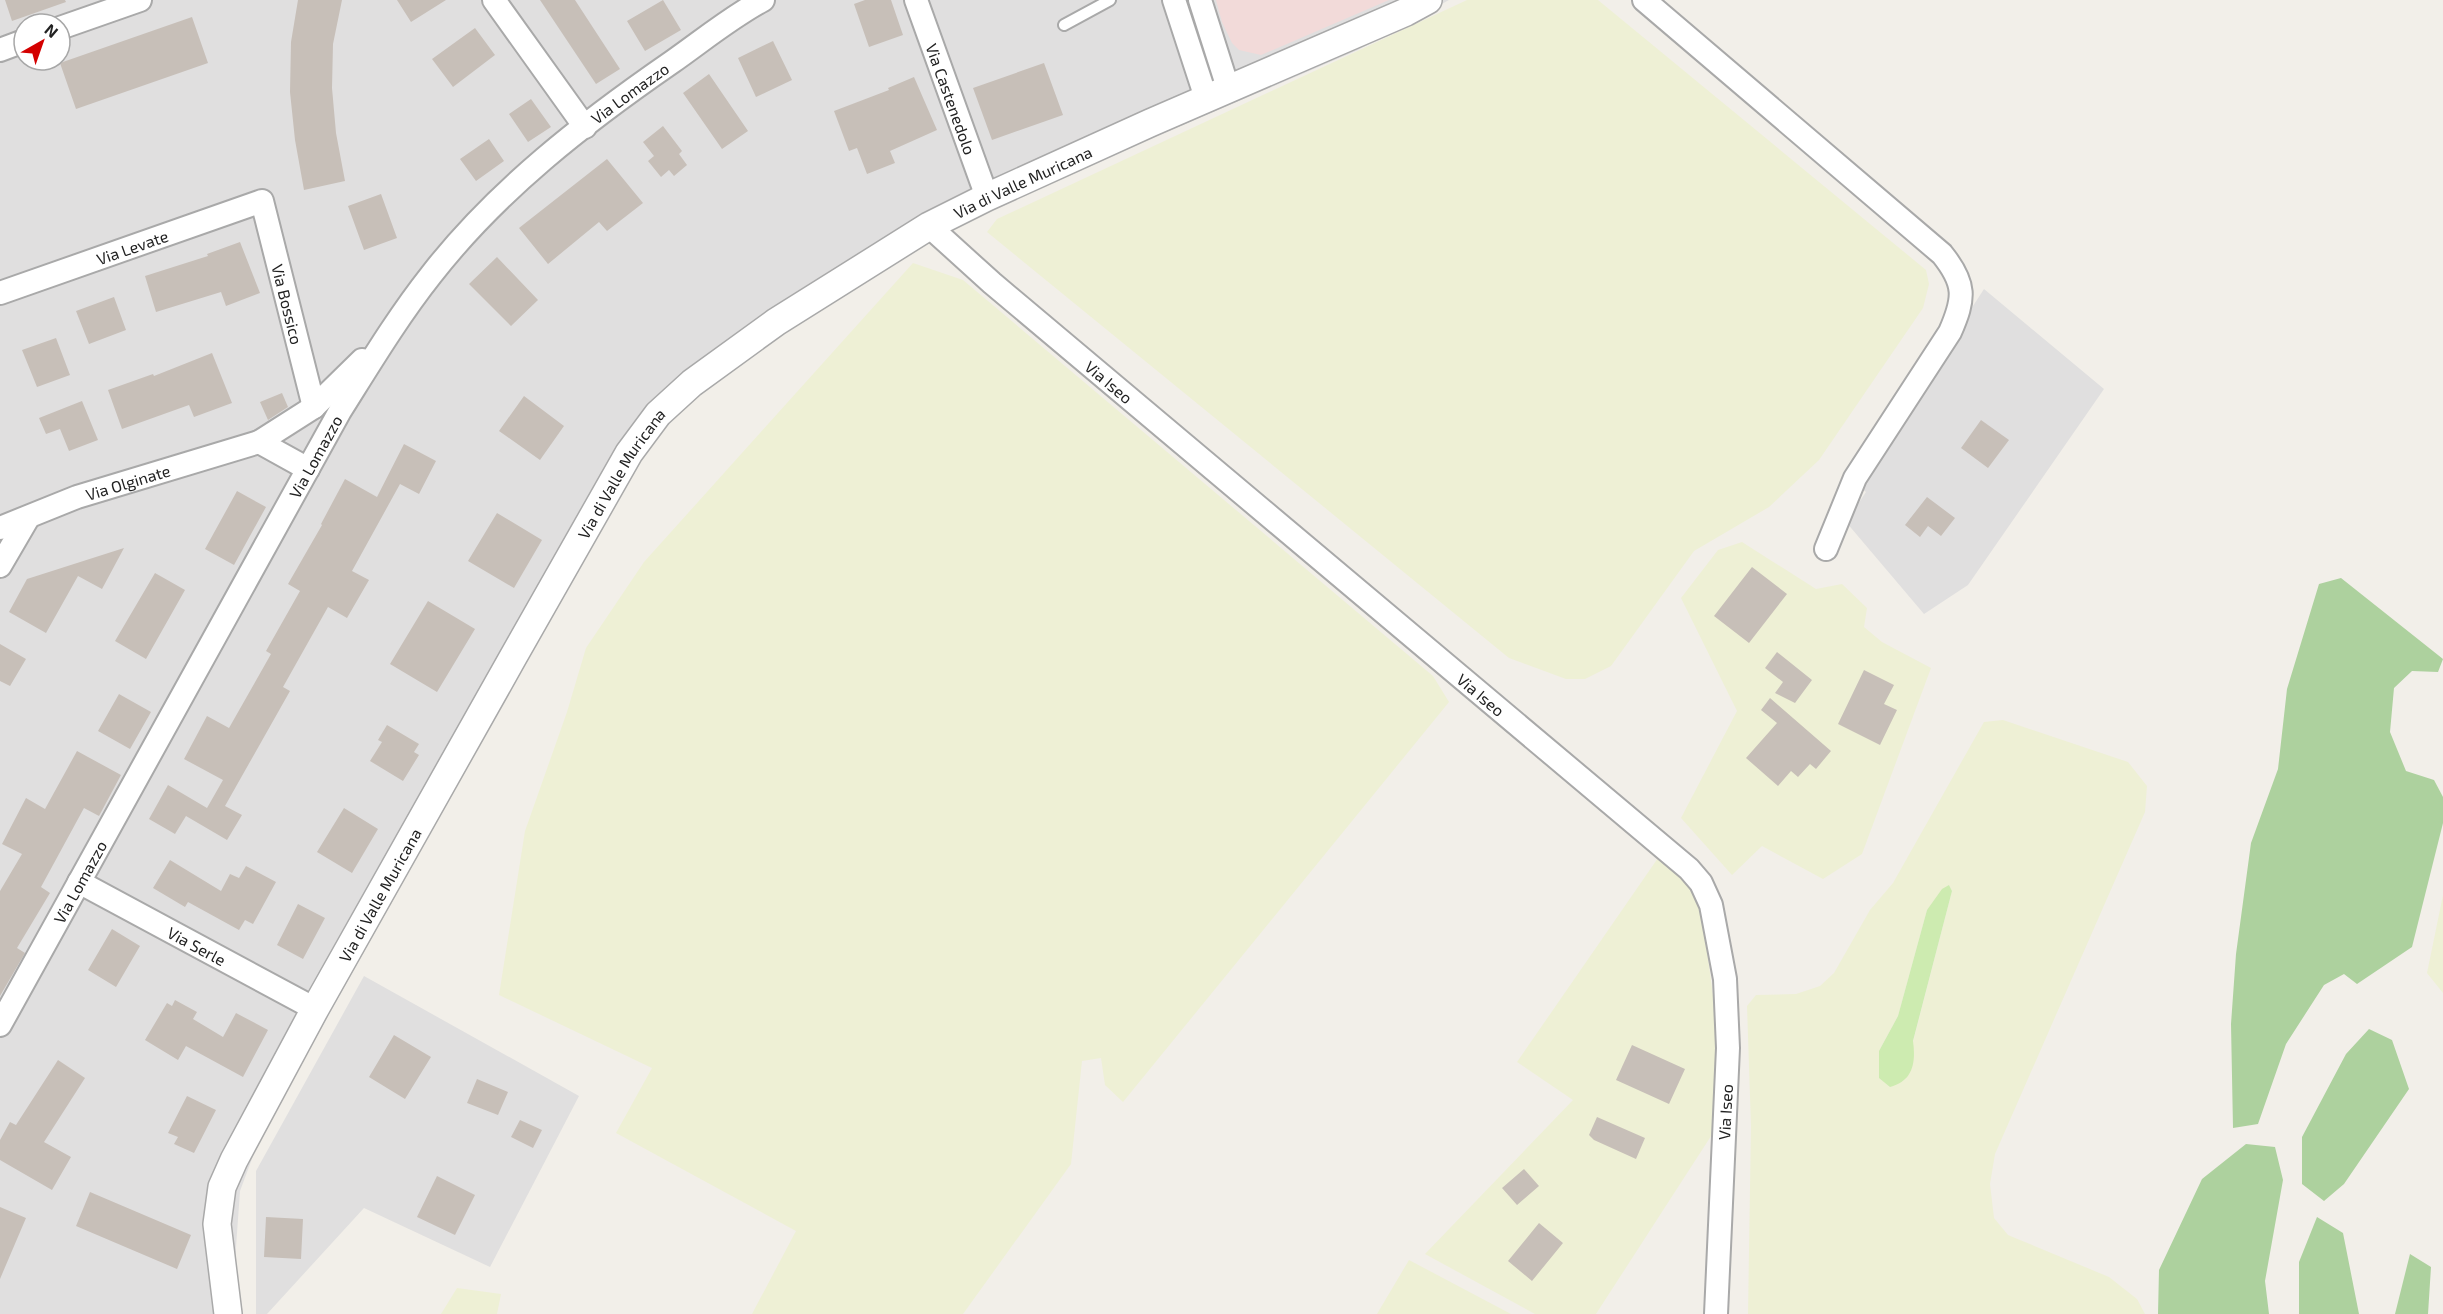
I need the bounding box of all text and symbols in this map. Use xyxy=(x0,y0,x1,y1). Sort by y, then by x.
north arrow xyxy=(12,12,72,72)
text: N xyxy=(41,19,62,41)
street label: Via Castenedolo xyxy=(923,41,980,157)
street label: Via Lomazzo xyxy=(587,58,672,127)
street label: Via di Valle Muricana xyxy=(950,141,1095,222)
street label: Via Levate xyxy=(94,225,171,268)
street label: Via Bossico xyxy=(269,262,307,346)
street label: Via Iseo xyxy=(1082,356,1137,407)
street label: Via di Valle Muricana xyxy=(573,403,668,542)
street label: Via Lomazzo xyxy=(284,412,345,501)
street label: Via Olginate xyxy=(83,460,172,503)
street label: Via Iseo xyxy=(1454,669,1509,720)
street label: Via di Valle Muricana xyxy=(334,825,424,965)
street label: Via Lomazzo xyxy=(49,837,110,926)
street label: Via Serle xyxy=(165,922,229,969)
street label: Via Iseo xyxy=(1714,1084,1736,1140)

